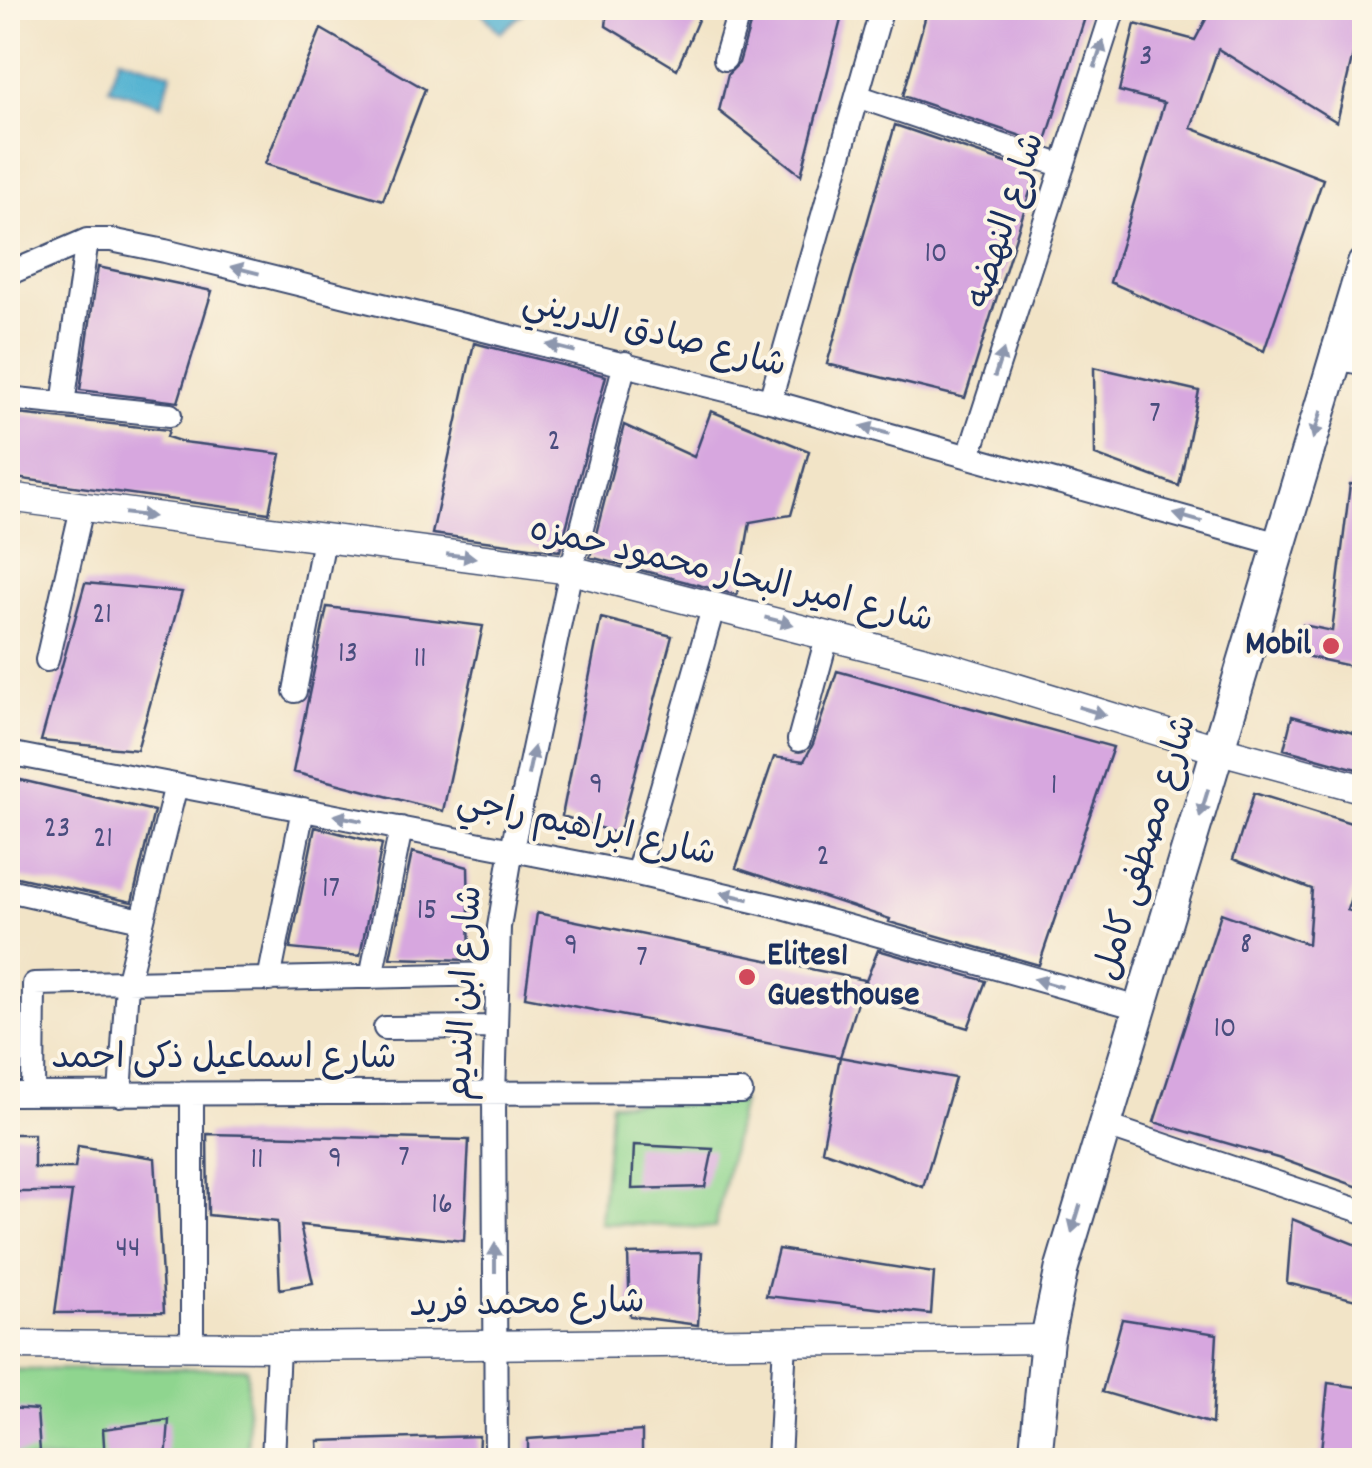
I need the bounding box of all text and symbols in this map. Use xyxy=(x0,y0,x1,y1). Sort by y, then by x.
house number: 3 xyxy=(1139,37,1153,80)
one-way arrow xyxy=(1092,38,1107,69)
street label: شارع النهضه xyxy=(956,127,1060,315)
house number: 10 xyxy=(925,234,947,277)
one-way arrow xyxy=(229,262,260,277)
street label: شارع صادق الدريني xyxy=(517,279,791,394)
one-way arrow xyxy=(545,340,576,355)
one-way arrow xyxy=(992,348,1007,378)
house number: 7 xyxy=(1149,394,1161,437)
one-way arrow xyxy=(1309,410,1324,440)
house number: 2 xyxy=(547,422,561,465)
one-way arrow xyxy=(859,422,890,437)
street label: شارع امير البحار محمود حمزه xyxy=(524,506,938,648)
one-way arrow xyxy=(123,507,155,523)
one-way arrow xyxy=(1172,510,1203,525)
one-way arrow xyxy=(446,549,477,565)
house number: 21 xyxy=(92,595,112,638)
one-way arrow xyxy=(764,614,795,630)
place label: Mobil xyxy=(1245,621,1312,671)
house number: 13 xyxy=(338,634,358,677)
marker: Mobil xyxy=(1320,635,1342,657)
house number: 11 xyxy=(413,639,427,682)
one-way arrow xyxy=(1077,704,1107,719)
street label: شارع مصطفى كامل xyxy=(1084,709,1212,987)
one-way arrow xyxy=(523,745,539,776)
house number: 9 xyxy=(589,765,603,808)
house number: 1 xyxy=(1051,766,1057,809)
street label: شارع ابراهيم راجي xyxy=(452,778,720,883)
one-way arrow xyxy=(1196,788,1211,819)
house number: 23 xyxy=(44,809,70,852)
one-way arrow xyxy=(332,809,363,825)
house number: 21 xyxy=(93,819,113,862)
house number: 2 xyxy=(816,837,830,880)
house number: 17 xyxy=(322,869,340,912)
street label: شارع ابن النديم xyxy=(436,884,498,1102)
one-way arrow xyxy=(719,888,750,903)
house number: 15 xyxy=(417,891,437,934)
house number: 8 xyxy=(1240,925,1252,968)
house number: 9 xyxy=(564,926,578,969)
place label: Elites1 Guesthouse xyxy=(767,932,920,1022)
house number: 7 xyxy=(636,938,648,981)
marker: Elites1 Guesthouse xyxy=(736,966,758,988)
one-way arrow xyxy=(1032,974,1063,990)
house number: 10 xyxy=(1214,1009,1236,1052)
street label: شارع اسماعيل ذكى احمد xyxy=(51,1035,397,1085)
house number: 7 xyxy=(398,1138,410,1181)
house number: 9 xyxy=(328,1139,342,1182)
house number: 11 xyxy=(250,1140,264,1183)
house number: 16 xyxy=(431,1185,453,1228)
one-way arrow xyxy=(1068,1204,1083,1235)
house number: 44 xyxy=(116,1229,140,1272)
one-way arrow xyxy=(487,1242,503,1274)
street label: شارع محمد فريد xyxy=(409,1279,645,1333)

